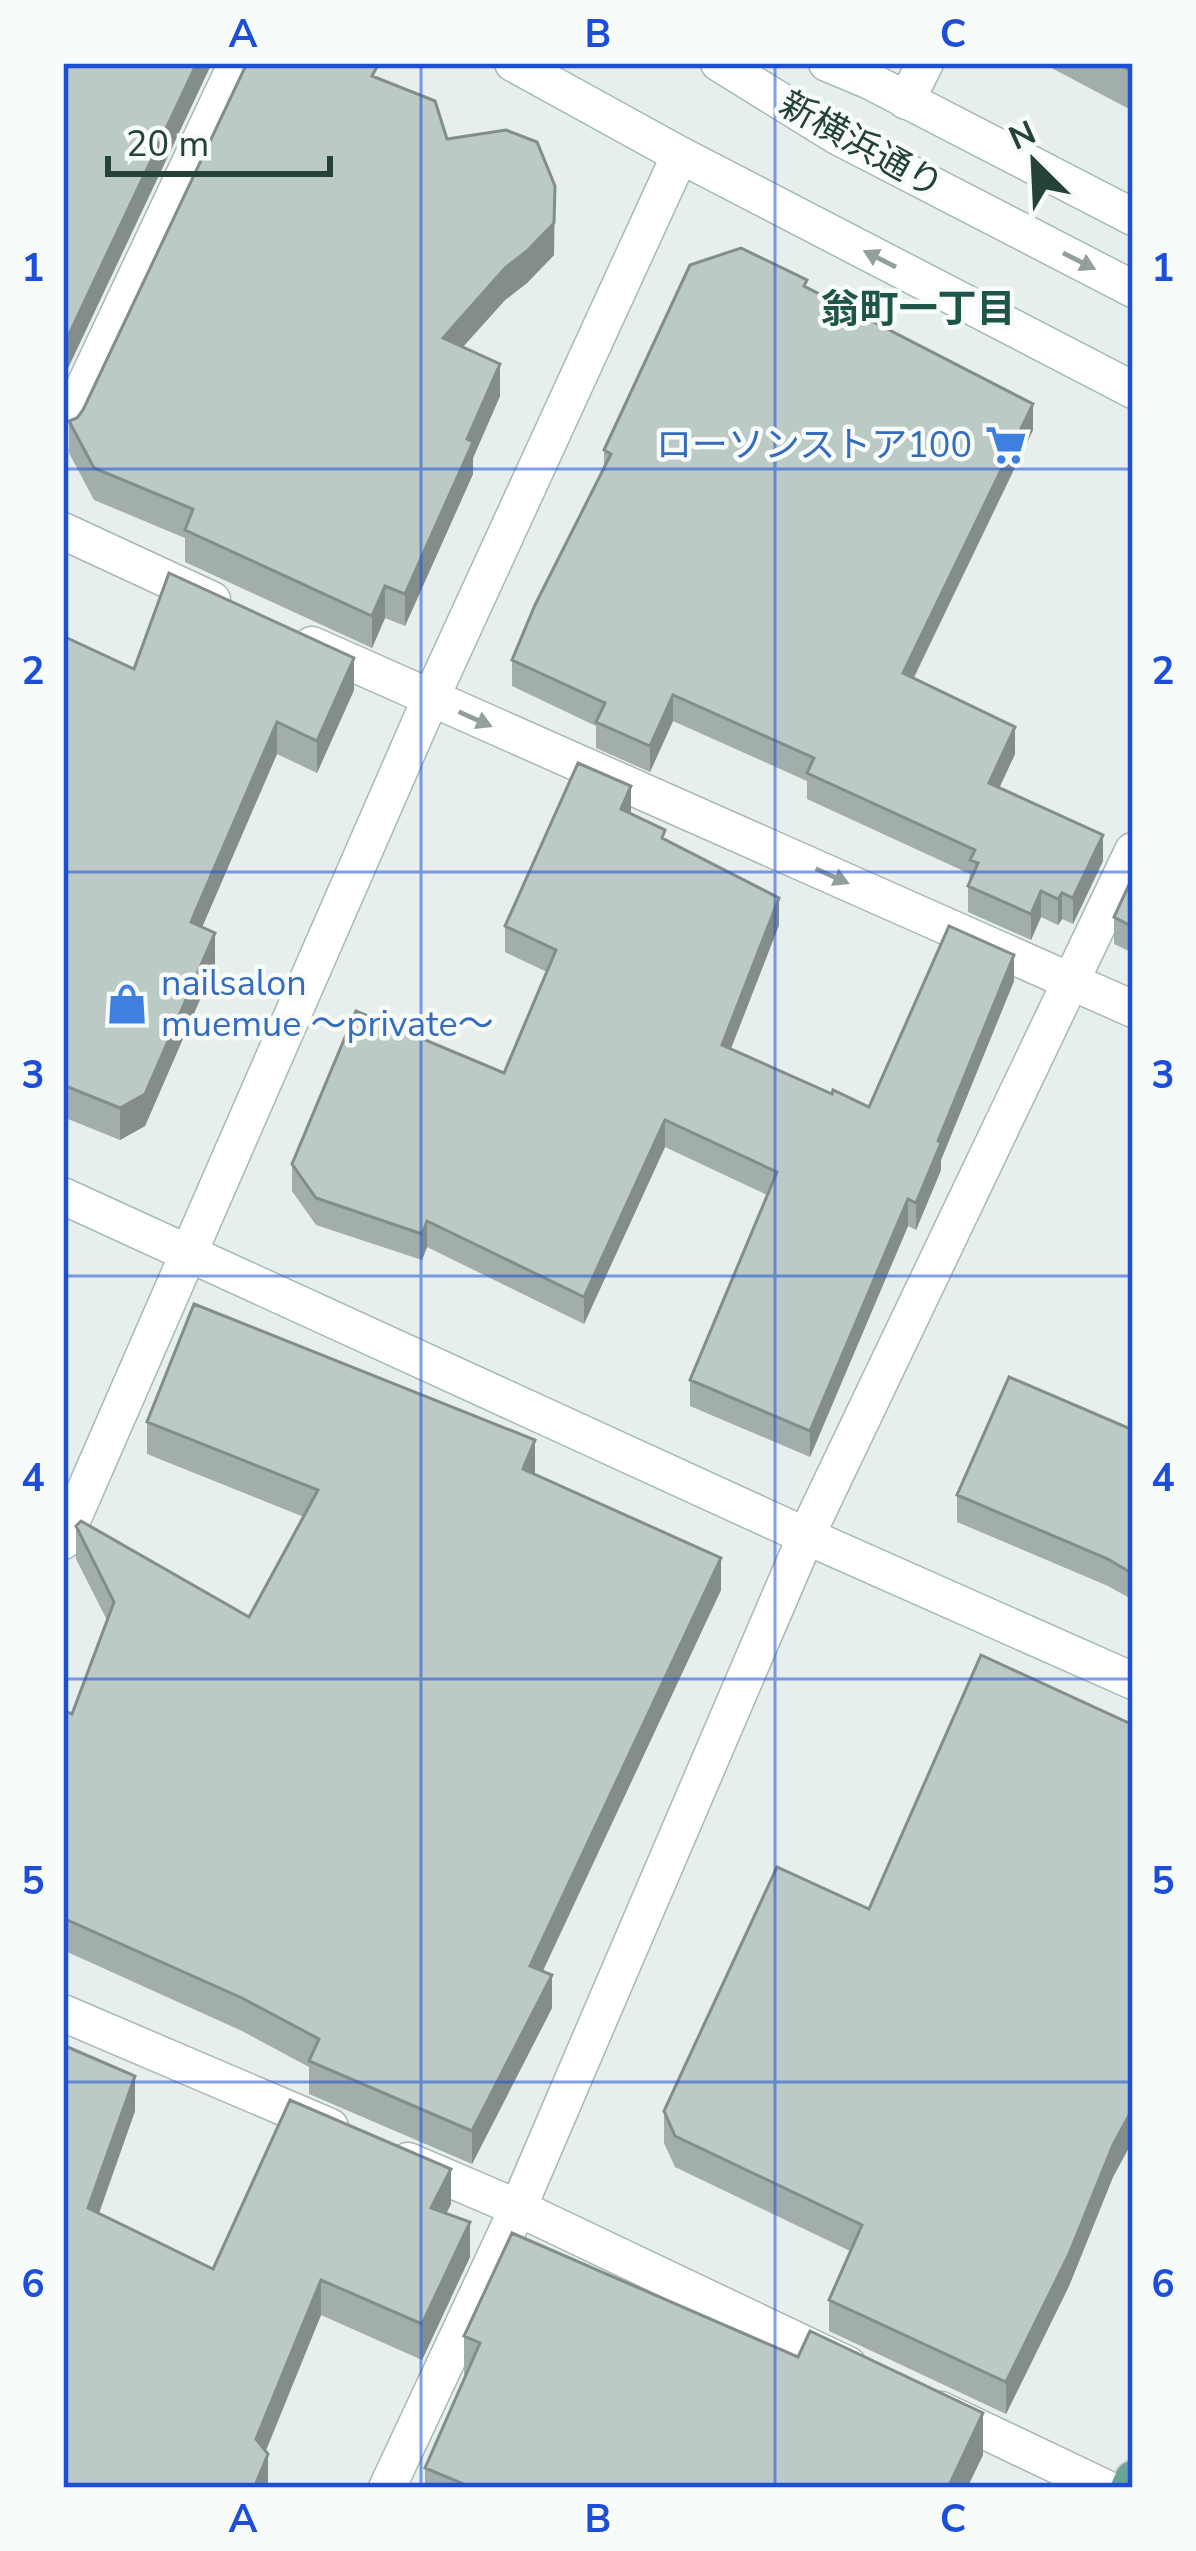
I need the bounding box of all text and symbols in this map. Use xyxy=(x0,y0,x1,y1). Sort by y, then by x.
text: A xyxy=(228,8,258,61)
text: B xyxy=(585,8,611,61)
text: C xyxy=(940,8,966,61)
street label: 新横浜通り xyxy=(770,80,952,210)
scale bar xyxy=(108,102,330,176)
north arrow xyxy=(974,102,1094,222)
text: N xyxy=(1002,110,1043,162)
text: 20 m xyxy=(126,120,209,169)
text: 1 xyxy=(21,242,45,295)
text: 1 xyxy=(1151,242,1175,295)
one-way arrow xyxy=(863,249,897,269)
one-way arrow xyxy=(1061,251,1096,271)
district label: 翁町一丁目 xyxy=(820,283,1016,336)
place label: ローソンストア100 xyxy=(656,421,972,470)
supermarket icon: ローソンストア100 xyxy=(983,422,1029,468)
text: 2 xyxy=(21,645,45,698)
text: 2 xyxy=(1151,645,1175,698)
one-way arrow xyxy=(458,710,493,730)
one-way arrow xyxy=(814,867,850,886)
place label: nailsalon muemue ～private～ xyxy=(161,959,494,1049)
shop icon: nailsalon muemue ～private～ xyxy=(104,981,150,1027)
text: 3 xyxy=(21,1049,45,1102)
text: 3 xyxy=(1151,1049,1175,1102)
text: 4 xyxy=(21,1452,45,1505)
text: 4 xyxy=(1151,1452,1175,1505)
text: 5 xyxy=(21,1855,45,1908)
text: 5 xyxy=(1151,1855,1175,1908)
text: 6 xyxy=(21,2258,45,2311)
text: 6 xyxy=(1151,2258,1175,2311)
text: A xyxy=(228,2493,258,2546)
text: B xyxy=(585,2493,611,2546)
text: C xyxy=(940,2493,966,2546)

